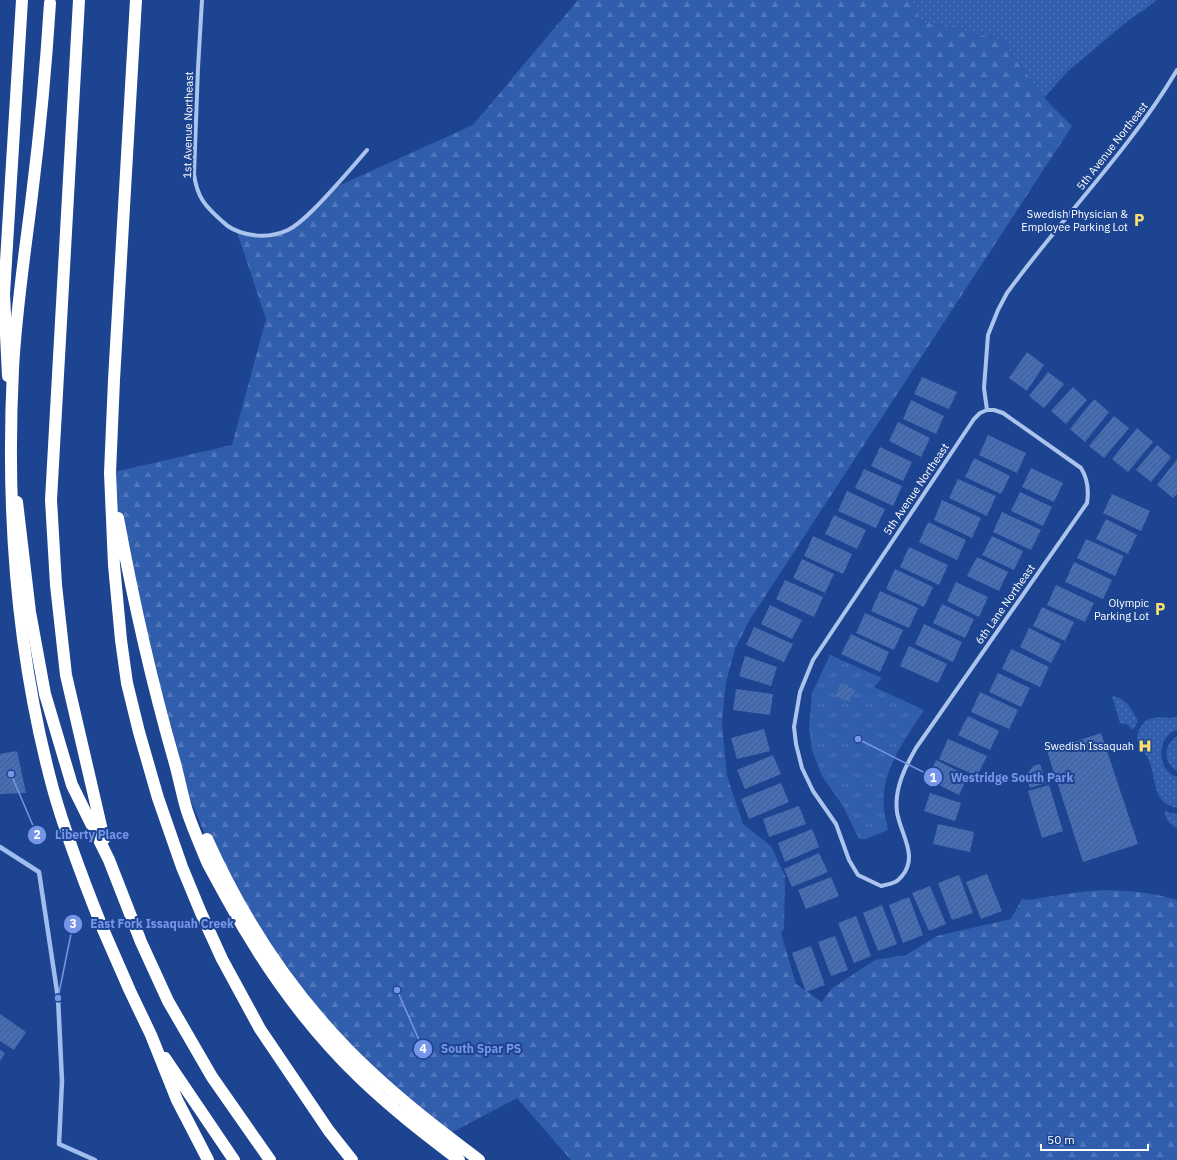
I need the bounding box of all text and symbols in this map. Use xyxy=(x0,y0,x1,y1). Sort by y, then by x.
street label: 1st Avenue Northeast xyxy=(180,71,196,179)
street label: 5th Avenue Northeast xyxy=(1073,99,1151,193)
place label: Swedish Physician & Employee Parking Lot xyxy=(1021,207,1128,234)
parking icon: Swedish Physician & Employee Parking Lot xyxy=(1131,212,1147,228)
street label: 5th Avenue Northeast xyxy=(880,440,952,538)
street label: 6th Lane Northeast xyxy=(972,561,1038,647)
place label: Olympic Parking Lot xyxy=(1094,596,1149,623)
parking icon: Olympic Parking Lot xyxy=(1152,601,1168,617)
hospital icon: Swedish Issaquah xyxy=(1137,738,1153,754)
place label: Swedish Issaquah xyxy=(1044,739,1134,753)
callout: Westridge South Park xyxy=(923,765,1082,789)
text: 1 xyxy=(929,770,937,785)
text: Westridge South Park xyxy=(951,770,1073,785)
callout: Liberty Place xyxy=(27,823,137,847)
text: 2 xyxy=(33,827,41,842)
text: Liberty Place xyxy=(55,827,129,842)
callout: East Fork Issaquah Creek xyxy=(63,912,242,936)
text: 3 xyxy=(69,916,77,931)
text: East Fork Issaquah Creek xyxy=(90,916,234,931)
callout: South Spar PS xyxy=(413,1037,529,1061)
text: 4 xyxy=(419,1041,427,1056)
text: South Spar PS xyxy=(441,1041,521,1056)
scale bar xyxy=(1041,1126,1148,1152)
text: 50 m xyxy=(1047,1132,1075,1147)

